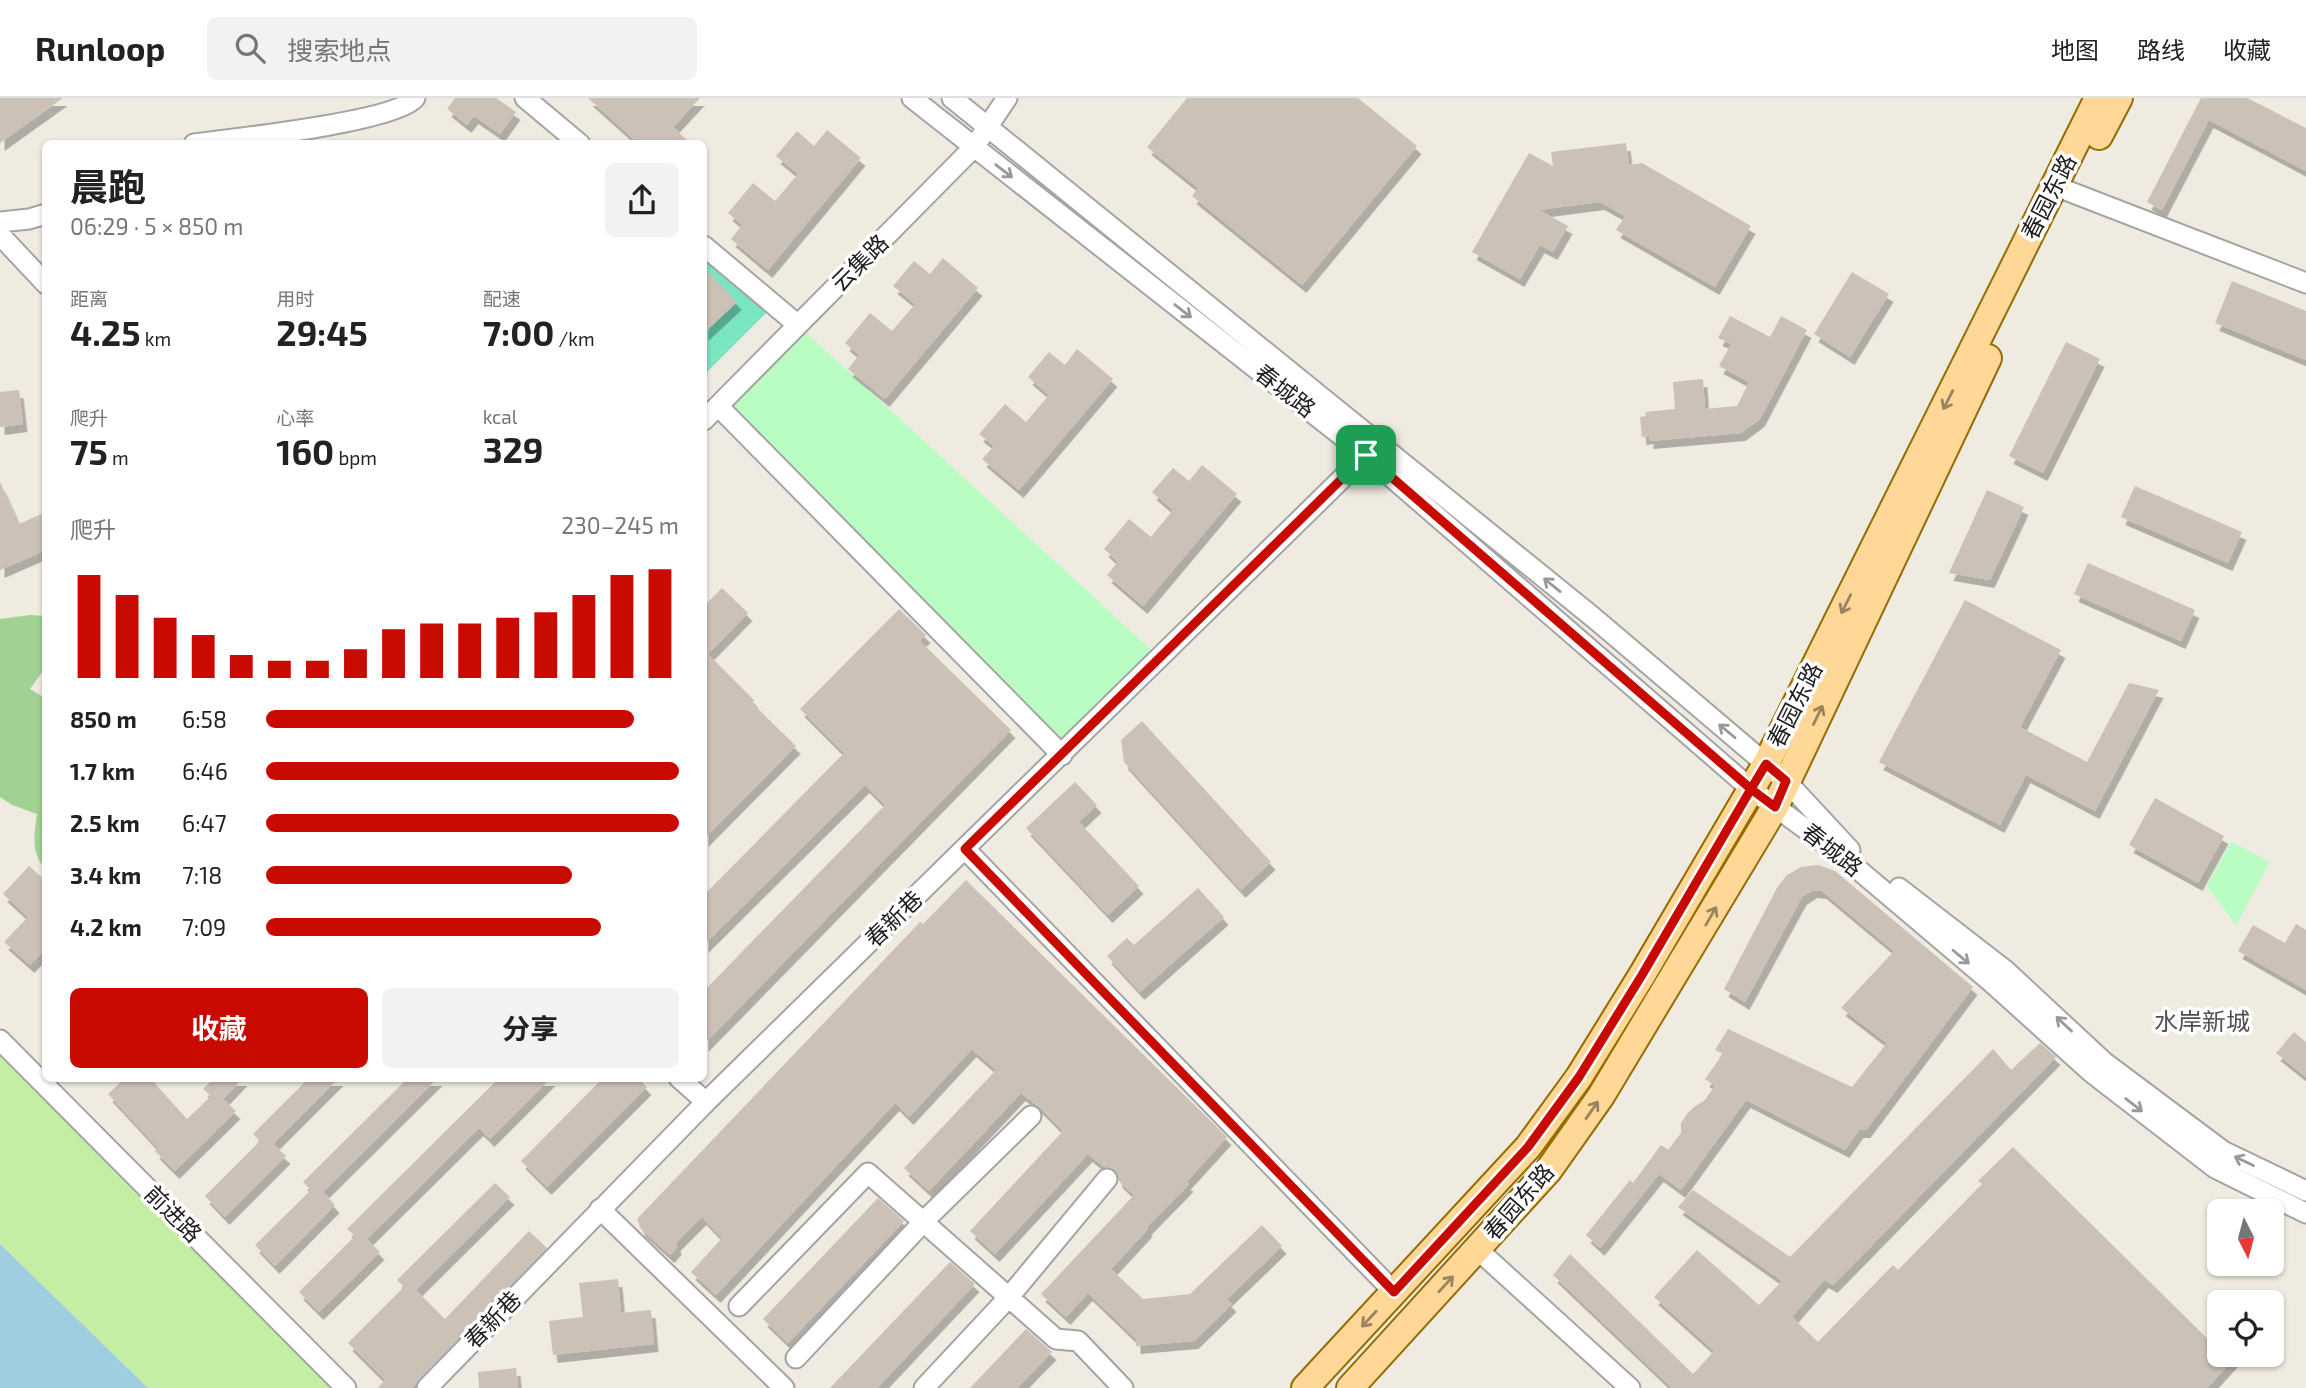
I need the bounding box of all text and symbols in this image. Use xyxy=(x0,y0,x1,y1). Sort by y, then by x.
search box xyxy=(207,17,697,80)
text: Runloop xyxy=(35,28,165,68)
icon: search xyxy=(231,29,269,67)
text: 搜索地点 xyxy=(287,34,391,65)
text: 地图 xyxy=(2051,35,2099,64)
text: 路线 xyxy=(2137,35,2185,64)
text: 收藏 xyxy=(2223,35,2271,64)
street label: 春园东路 xyxy=(2015,149,2081,244)
text: 晨跑 xyxy=(70,163,146,209)
button: share xyxy=(605,163,679,237)
one-way arrow xyxy=(994,163,1013,178)
text: 06:29 · 5 × 850 m xyxy=(70,212,243,240)
street label: 云集路 xyxy=(825,228,894,297)
text: 距离 xyxy=(70,287,108,310)
text: 用时 xyxy=(276,287,314,310)
text: 配速 xyxy=(483,287,521,310)
one-way arrow xyxy=(1173,304,1191,319)
text: 4.25 xyxy=(70,311,141,353)
text: 29:45 xyxy=(276,311,368,353)
text: 7:00 xyxy=(483,311,554,353)
text: km xyxy=(141,327,171,350)
text: /km xyxy=(554,327,595,350)
street label: 春城路 xyxy=(1250,358,1321,422)
one-way arrow xyxy=(1940,389,1954,410)
text: kcal xyxy=(483,405,517,428)
text: 爬升 xyxy=(70,406,108,429)
text: 心率 xyxy=(276,406,314,429)
pin xyxy=(1336,425,1396,485)
text: 329 xyxy=(483,428,544,470)
text: 75 xyxy=(70,430,108,472)
text: 160 xyxy=(276,430,334,472)
icon: arrive xyxy=(1347,436,1385,474)
text: m xyxy=(108,446,129,469)
text: bpm xyxy=(334,446,377,469)
text: 230–245 m xyxy=(561,511,679,539)
text: 爬升 xyxy=(70,515,116,543)
one-way arrow xyxy=(1544,577,1562,592)
one-way arrow xyxy=(1838,593,1852,614)
street label: 春园东路 xyxy=(1761,657,1827,752)
text: 850 m xyxy=(70,705,137,733)
text: 6:58 xyxy=(182,705,227,733)
one-way arrow xyxy=(1811,705,1825,726)
one-way arrow xyxy=(1718,723,1736,739)
text: 1.7 km xyxy=(70,757,135,785)
text: 6:46 xyxy=(182,757,228,785)
text: 2.5 km xyxy=(70,809,140,837)
text: 6:47 xyxy=(182,809,227,837)
street label: 春城路 xyxy=(1797,817,1868,881)
text: 3.4 km xyxy=(70,861,141,889)
text: 7:18 xyxy=(182,861,222,889)
street label: 春新巷 xyxy=(859,884,928,952)
one-way arrow xyxy=(1704,906,1718,926)
text: 4.2 km xyxy=(70,913,142,941)
text: 7:09 xyxy=(182,913,226,941)
one-way arrow xyxy=(1952,949,1970,965)
button: 收藏 xyxy=(70,988,368,1068)
button: 分享 xyxy=(382,988,679,1068)
district label: 水岸新城 xyxy=(2154,1006,2250,1035)
one-way arrow xyxy=(2056,1016,2073,1033)
one-way arrow xyxy=(2124,1098,2142,1113)
one-way arrow xyxy=(1585,1101,1599,1120)
one-way arrow xyxy=(2234,1154,2255,1168)
street label: 春园东路 xyxy=(1478,1157,1559,1245)
street label: 前进路 xyxy=(139,1179,208,1248)
north arrow xyxy=(2207,1199,2284,1276)
map controls xyxy=(2207,1199,2284,1367)
one-way arrow xyxy=(1438,1275,1454,1293)
street label: 春新巷 xyxy=(458,1285,526,1354)
button: locate xyxy=(2207,1290,2284,1367)
one-way arrow xyxy=(1361,1310,1377,1328)

